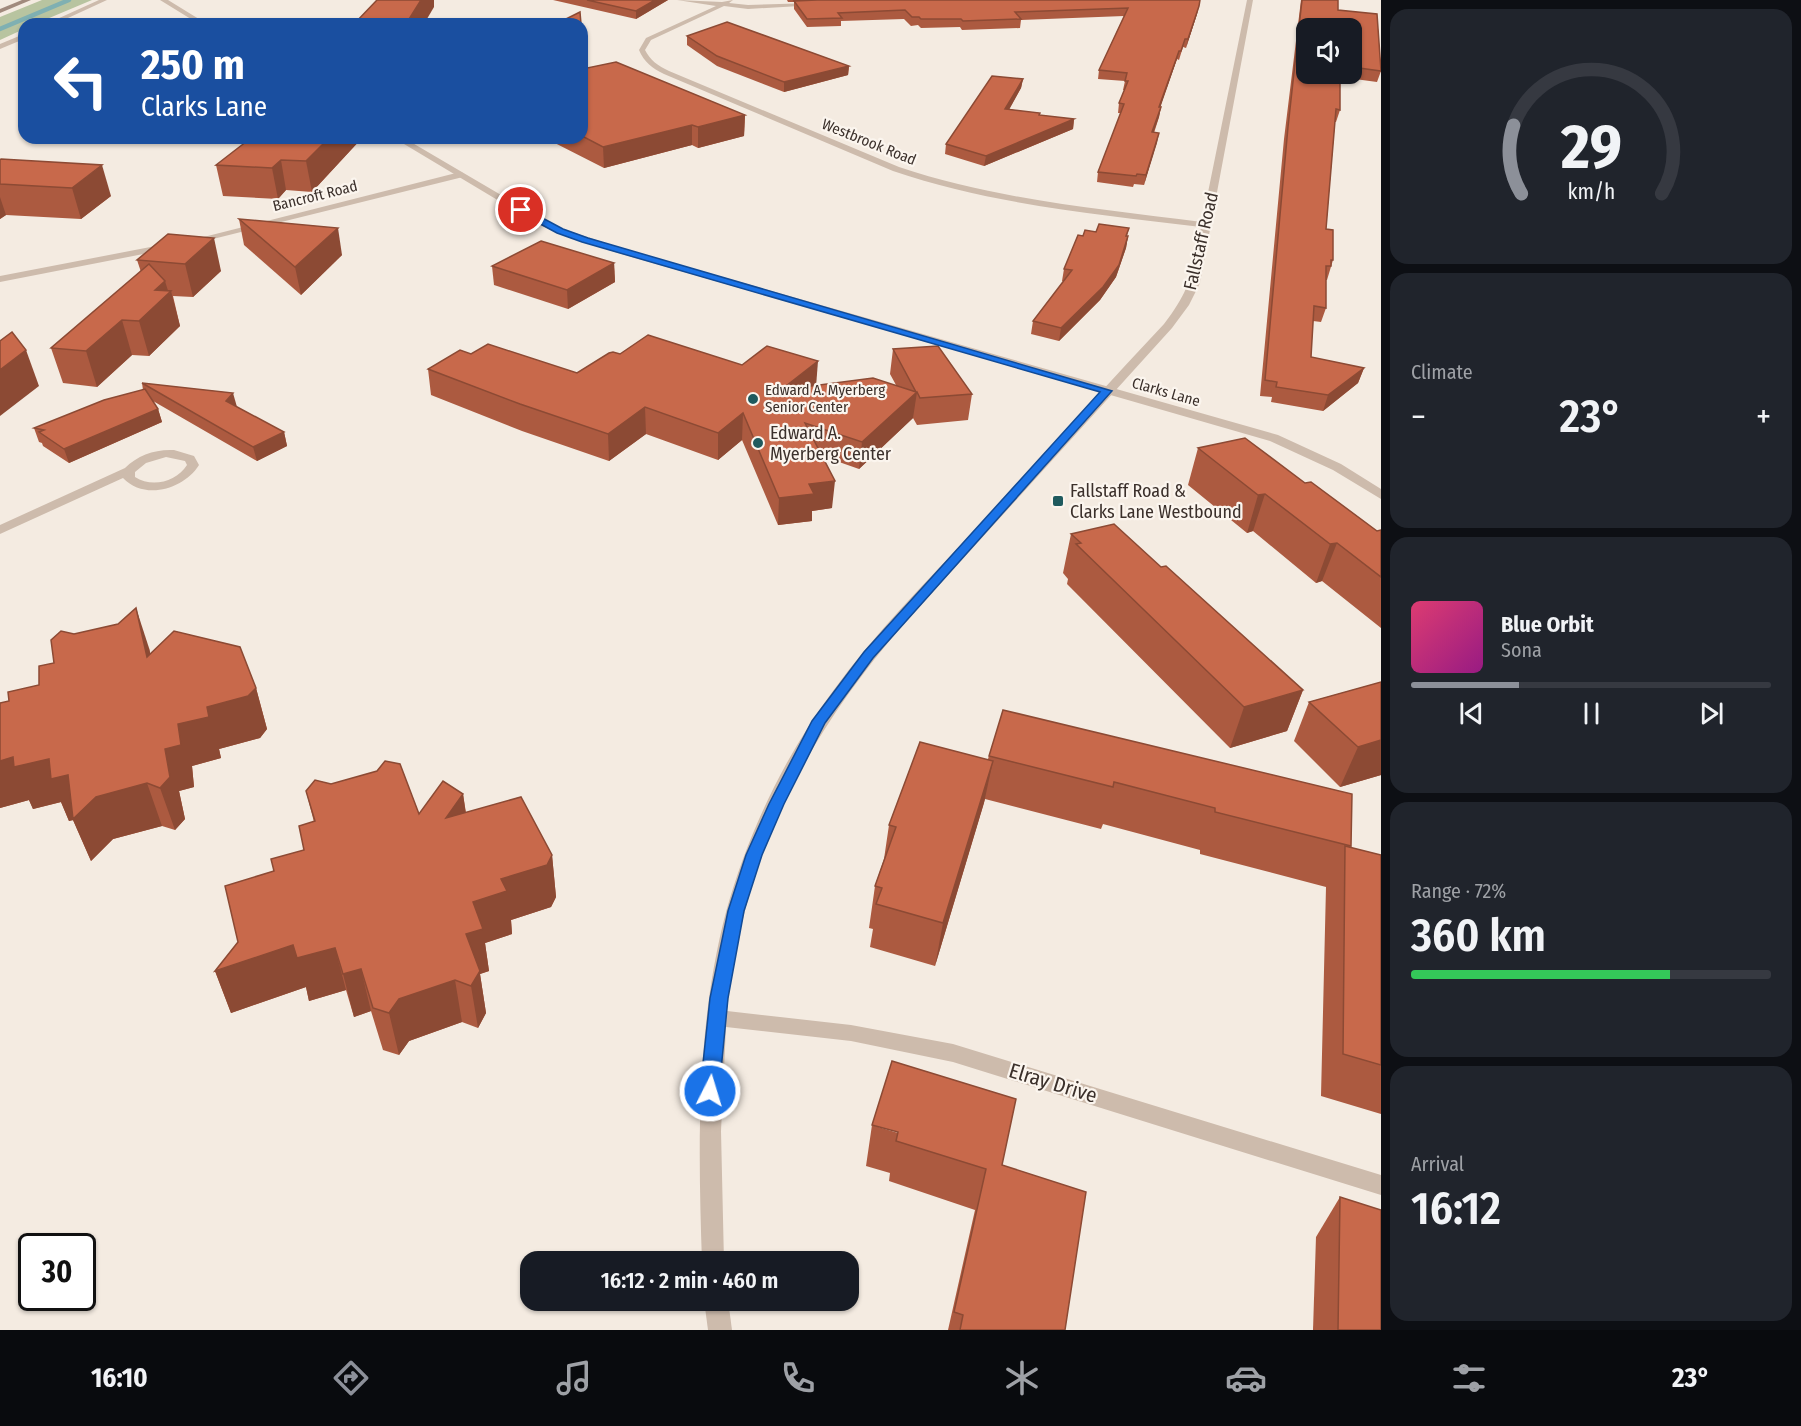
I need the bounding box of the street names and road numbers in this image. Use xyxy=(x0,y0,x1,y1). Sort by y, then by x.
street label: Westbrook Road xyxy=(819,115,919,169)
street label: Bancroft Road xyxy=(271,177,359,215)
street label: Fallstaff Road xyxy=(1179,190,1223,292)
street label: Clarks Lane xyxy=(1130,374,1202,410)
street label: Elray Drive xyxy=(1006,1057,1100,1109)

